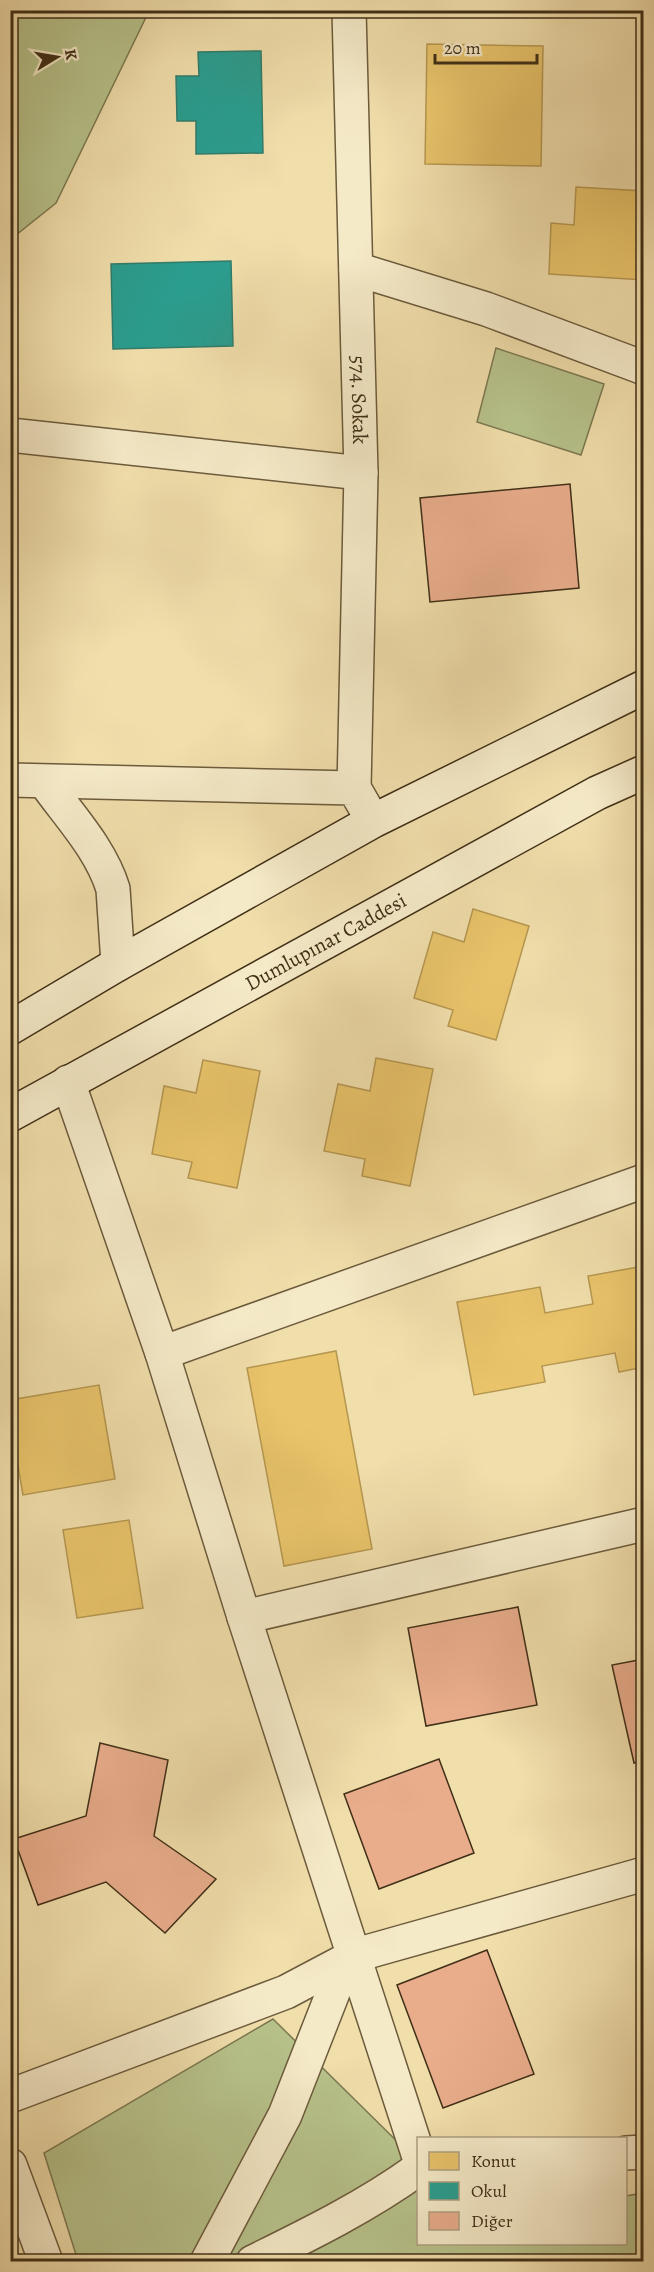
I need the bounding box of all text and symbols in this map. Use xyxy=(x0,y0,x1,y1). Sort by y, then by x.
north arrow xyxy=(27,27,87,87)
scale bar xyxy=(435,27,537,65)
text: 20 m xyxy=(444,36,481,60)
text: K xyxy=(59,47,83,62)
street label: 574. Sokak xyxy=(344,355,374,445)
street label: Dumlupınar Caddesi xyxy=(240,886,411,997)
legend xyxy=(417,2137,627,2245)
text: Konut xyxy=(471,2149,516,2173)
text: Okul xyxy=(471,2179,507,2203)
text: Diğer xyxy=(471,2209,513,2233)

